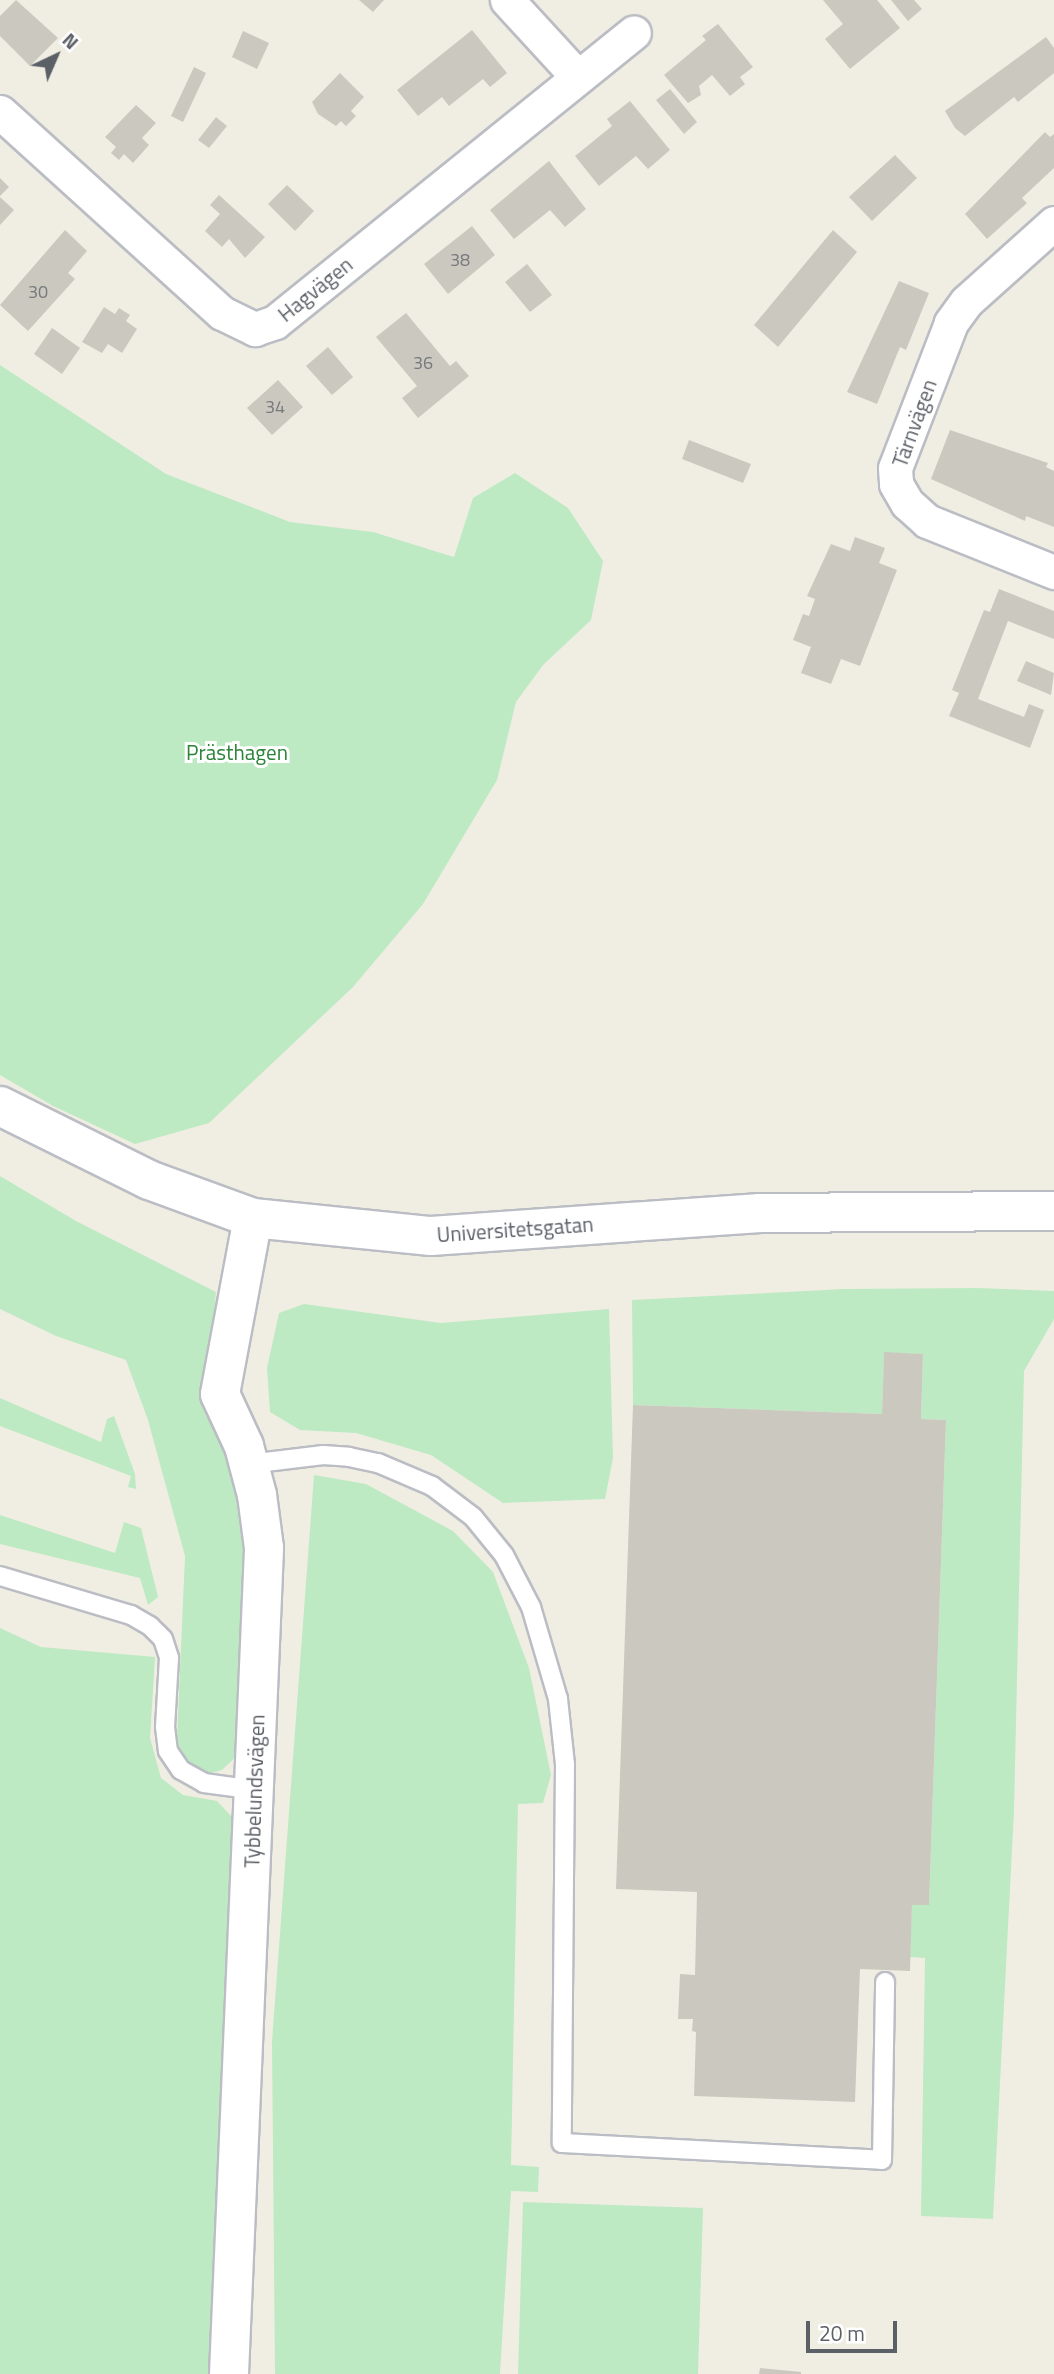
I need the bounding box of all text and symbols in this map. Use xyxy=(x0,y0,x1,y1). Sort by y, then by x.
north arrow xyxy=(21,21,91,91)
text: N xyxy=(56,26,86,56)
house number: 38 xyxy=(450,249,470,271)
street label: Hagvägen xyxy=(273,251,357,327)
house number: 30 xyxy=(28,281,48,303)
house number: 36 xyxy=(413,352,433,374)
street label: Tärnvägen xyxy=(887,376,941,470)
house number: 34 xyxy=(265,396,285,418)
park label: Prästhagen xyxy=(186,739,288,765)
street label: Universitetsgatan xyxy=(436,1211,594,1247)
street label: Tybbelundsvägen xyxy=(239,1714,269,1868)
scale bar xyxy=(809,2308,900,2352)
text: 20 m xyxy=(819,2317,865,2349)

